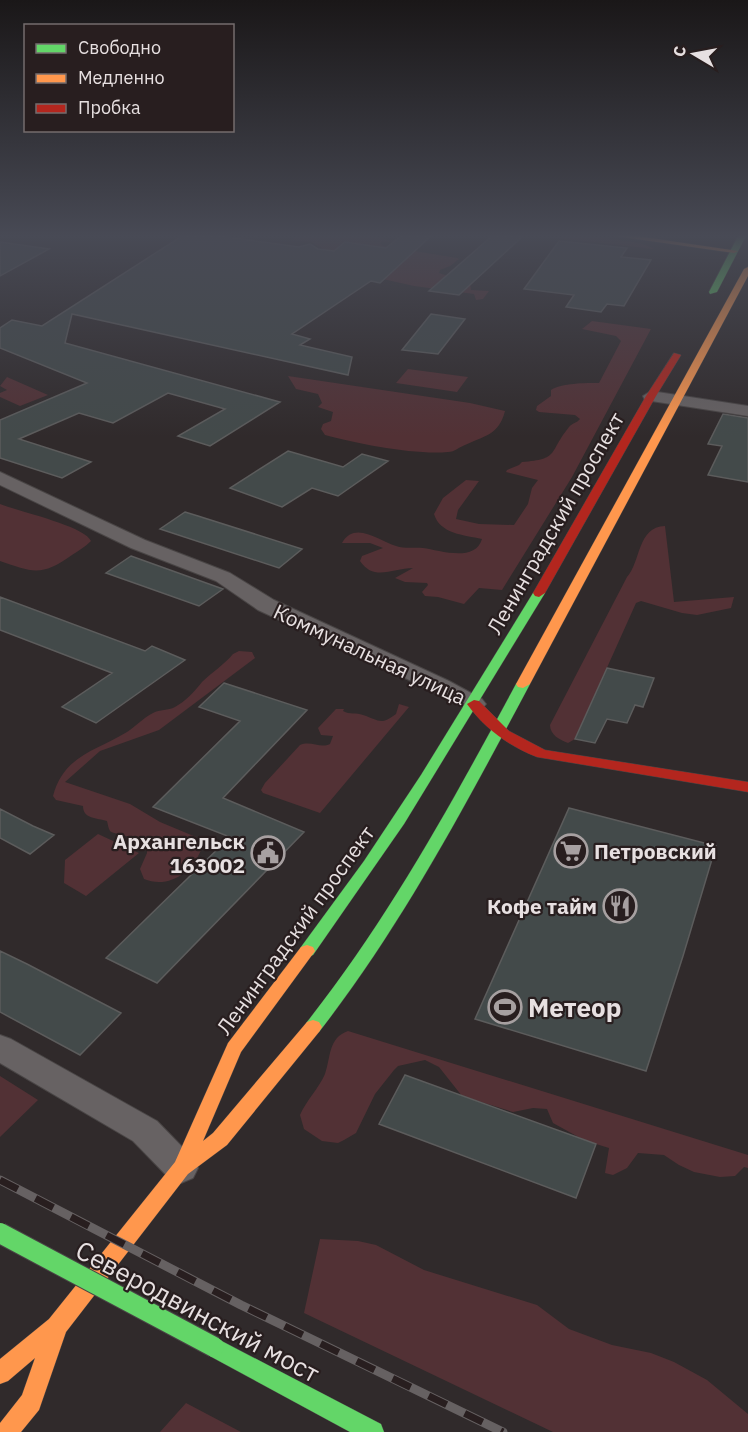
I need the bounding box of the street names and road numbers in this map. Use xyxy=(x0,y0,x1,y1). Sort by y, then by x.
street label: Ленинградский проспект xyxy=(480,407,630,639)
street label: Коммунальная улица xyxy=(269,597,471,711)
street label: Ленинградский проспект xyxy=(210,820,380,1040)
street label: Северодвинский мост xyxy=(70,1232,326,1390)

